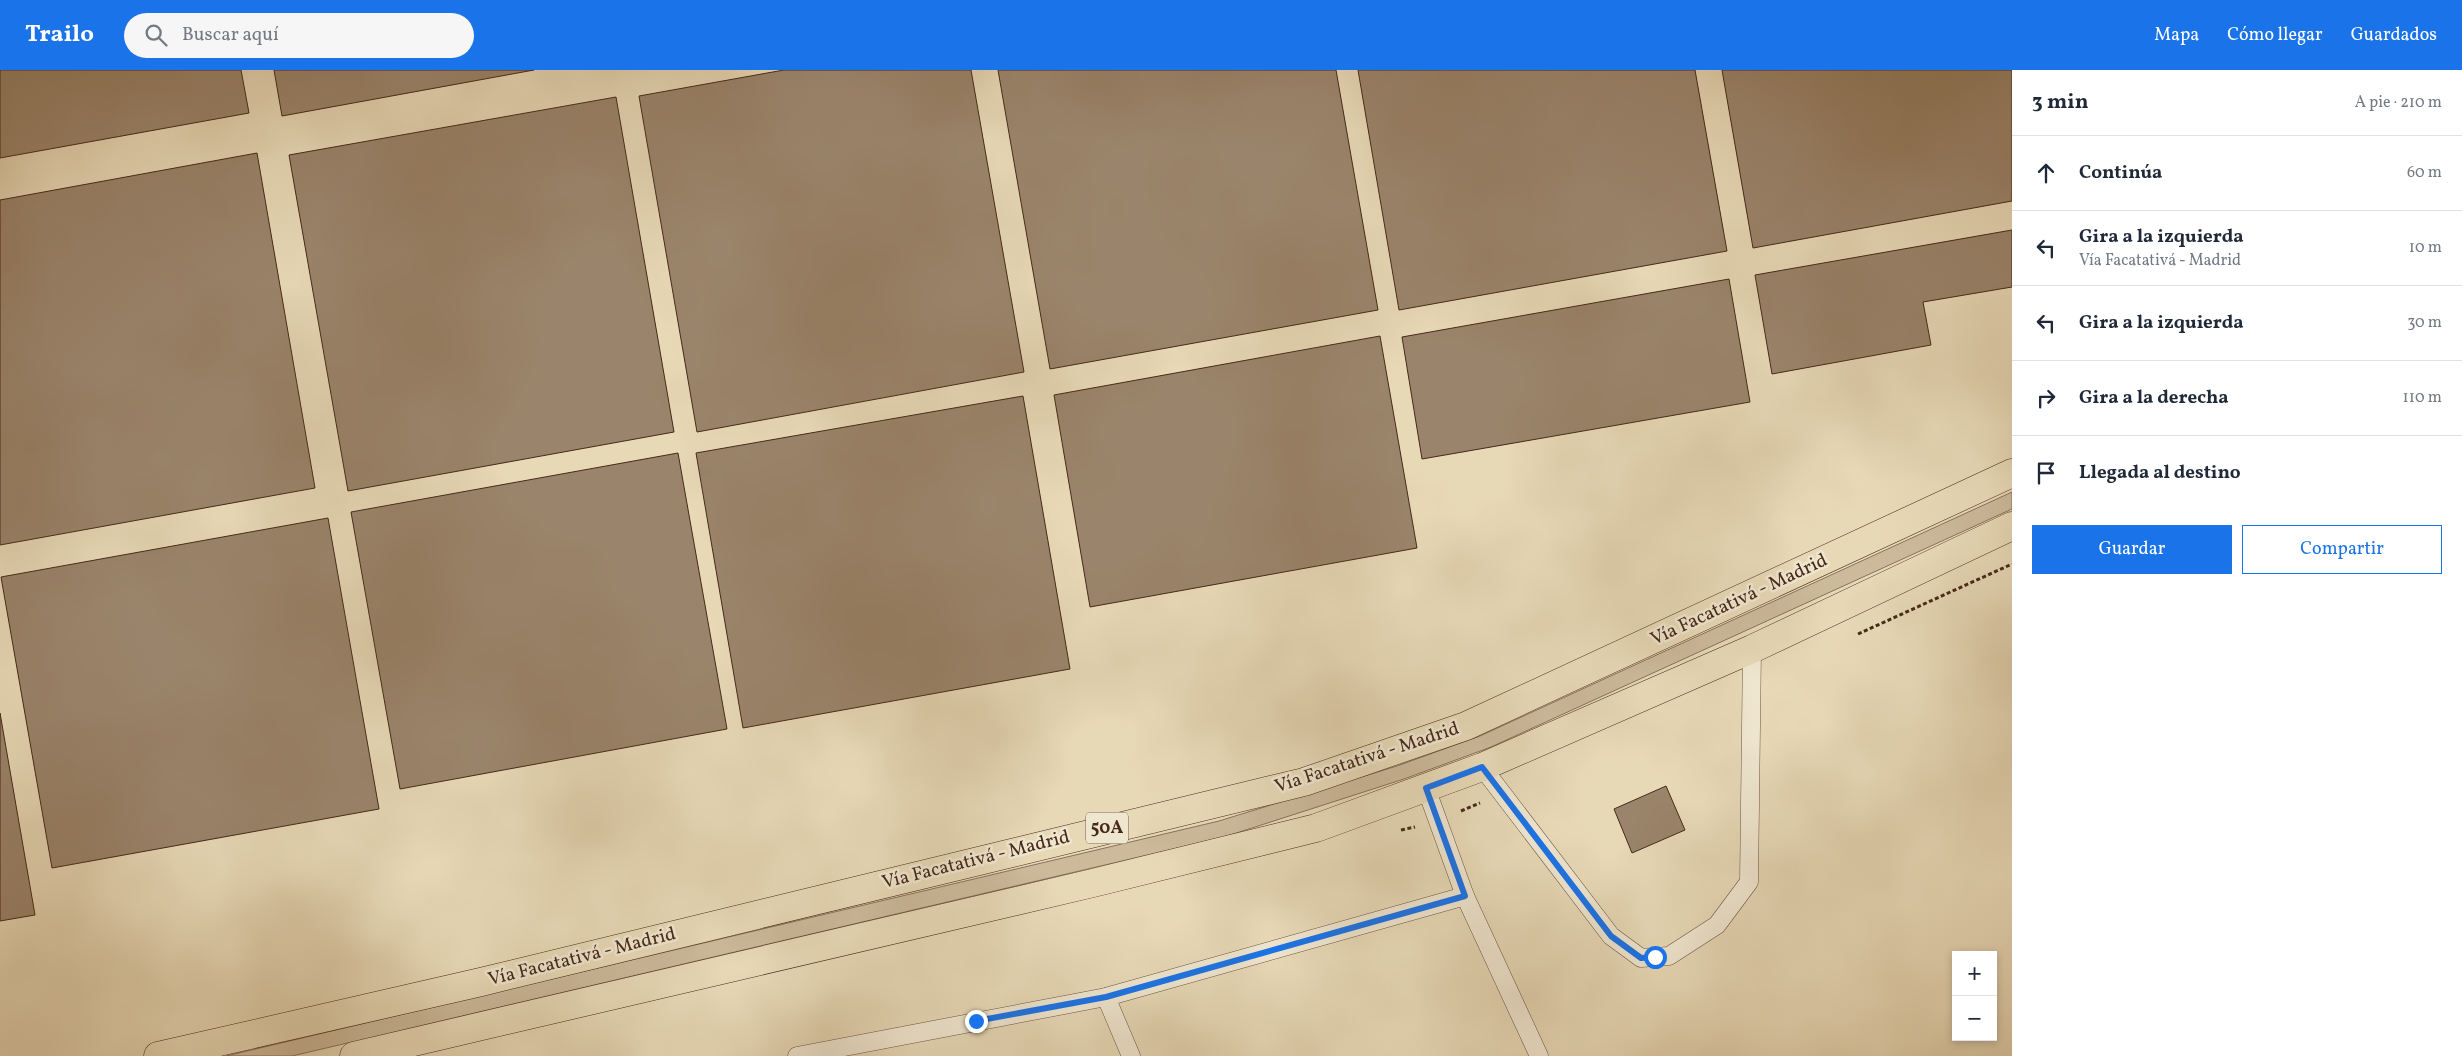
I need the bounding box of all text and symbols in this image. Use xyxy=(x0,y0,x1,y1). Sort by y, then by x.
search box xyxy=(124,13,474,58)
text: Trailo xyxy=(25,18,94,52)
icon: search xyxy=(142,21,170,49)
text: Buscar aquí xyxy=(182,22,279,48)
text: Mapa xyxy=(2154,23,2199,48)
text: Cómo llegar xyxy=(2227,23,2323,48)
text: Guardados xyxy=(2351,23,2437,48)
text: 3 min xyxy=(2032,88,2088,117)
text: A pie · 210 m xyxy=(2355,92,2442,114)
icon: ahead xyxy=(2032,159,2060,187)
text: Continúa xyxy=(2079,160,2162,186)
text: 60 m xyxy=(2407,162,2442,184)
text: Gira a la izquierda xyxy=(2079,224,2244,250)
icon: left xyxy=(2032,234,2060,262)
text: 10 m xyxy=(2409,237,2442,259)
text: Vía Facatativá - Madrid xyxy=(2079,250,2241,272)
icon: left xyxy=(2032,309,2060,337)
text: Gira a la izquierda xyxy=(2079,310,2244,336)
text: 30 m xyxy=(2407,312,2442,334)
icon: right xyxy=(2032,384,2060,412)
text: Gira a la derecha xyxy=(2079,385,2229,411)
text: 110 m xyxy=(2403,387,2442,409)
icon: arrive xyxy=(2032,459,2060,487)
text: Llegada al destino xyxy=(2079,460,2241,486)
button: Guardar xyxy=(2032,525,2232,574)
button: Compartir xyxy=(2242,525,2442,574)
street label: Vía Facatativá - Madrid xyxy=(1646,548,1832,652)
street label: Vía Facatativá - Madrid xyxy=(1271,716,1463,800)
road number: 50A xyxy=(1086,812,1128,844)
street label: Vía Facatativá - Madrid xyxy=(879,824,1073,896)
street label: Vía Facatativá - Madrid xyxy=(485,921,679,993)
route start xyxy=(1644,946,1667,969)
map controls xyxy=(1952,951,1997,1041)
button: + xyxy=(1952,951,1997,996)
button: − xyxy=(1952,996,1997,1041)
route end xyxy=(965,1010,988,1033)

